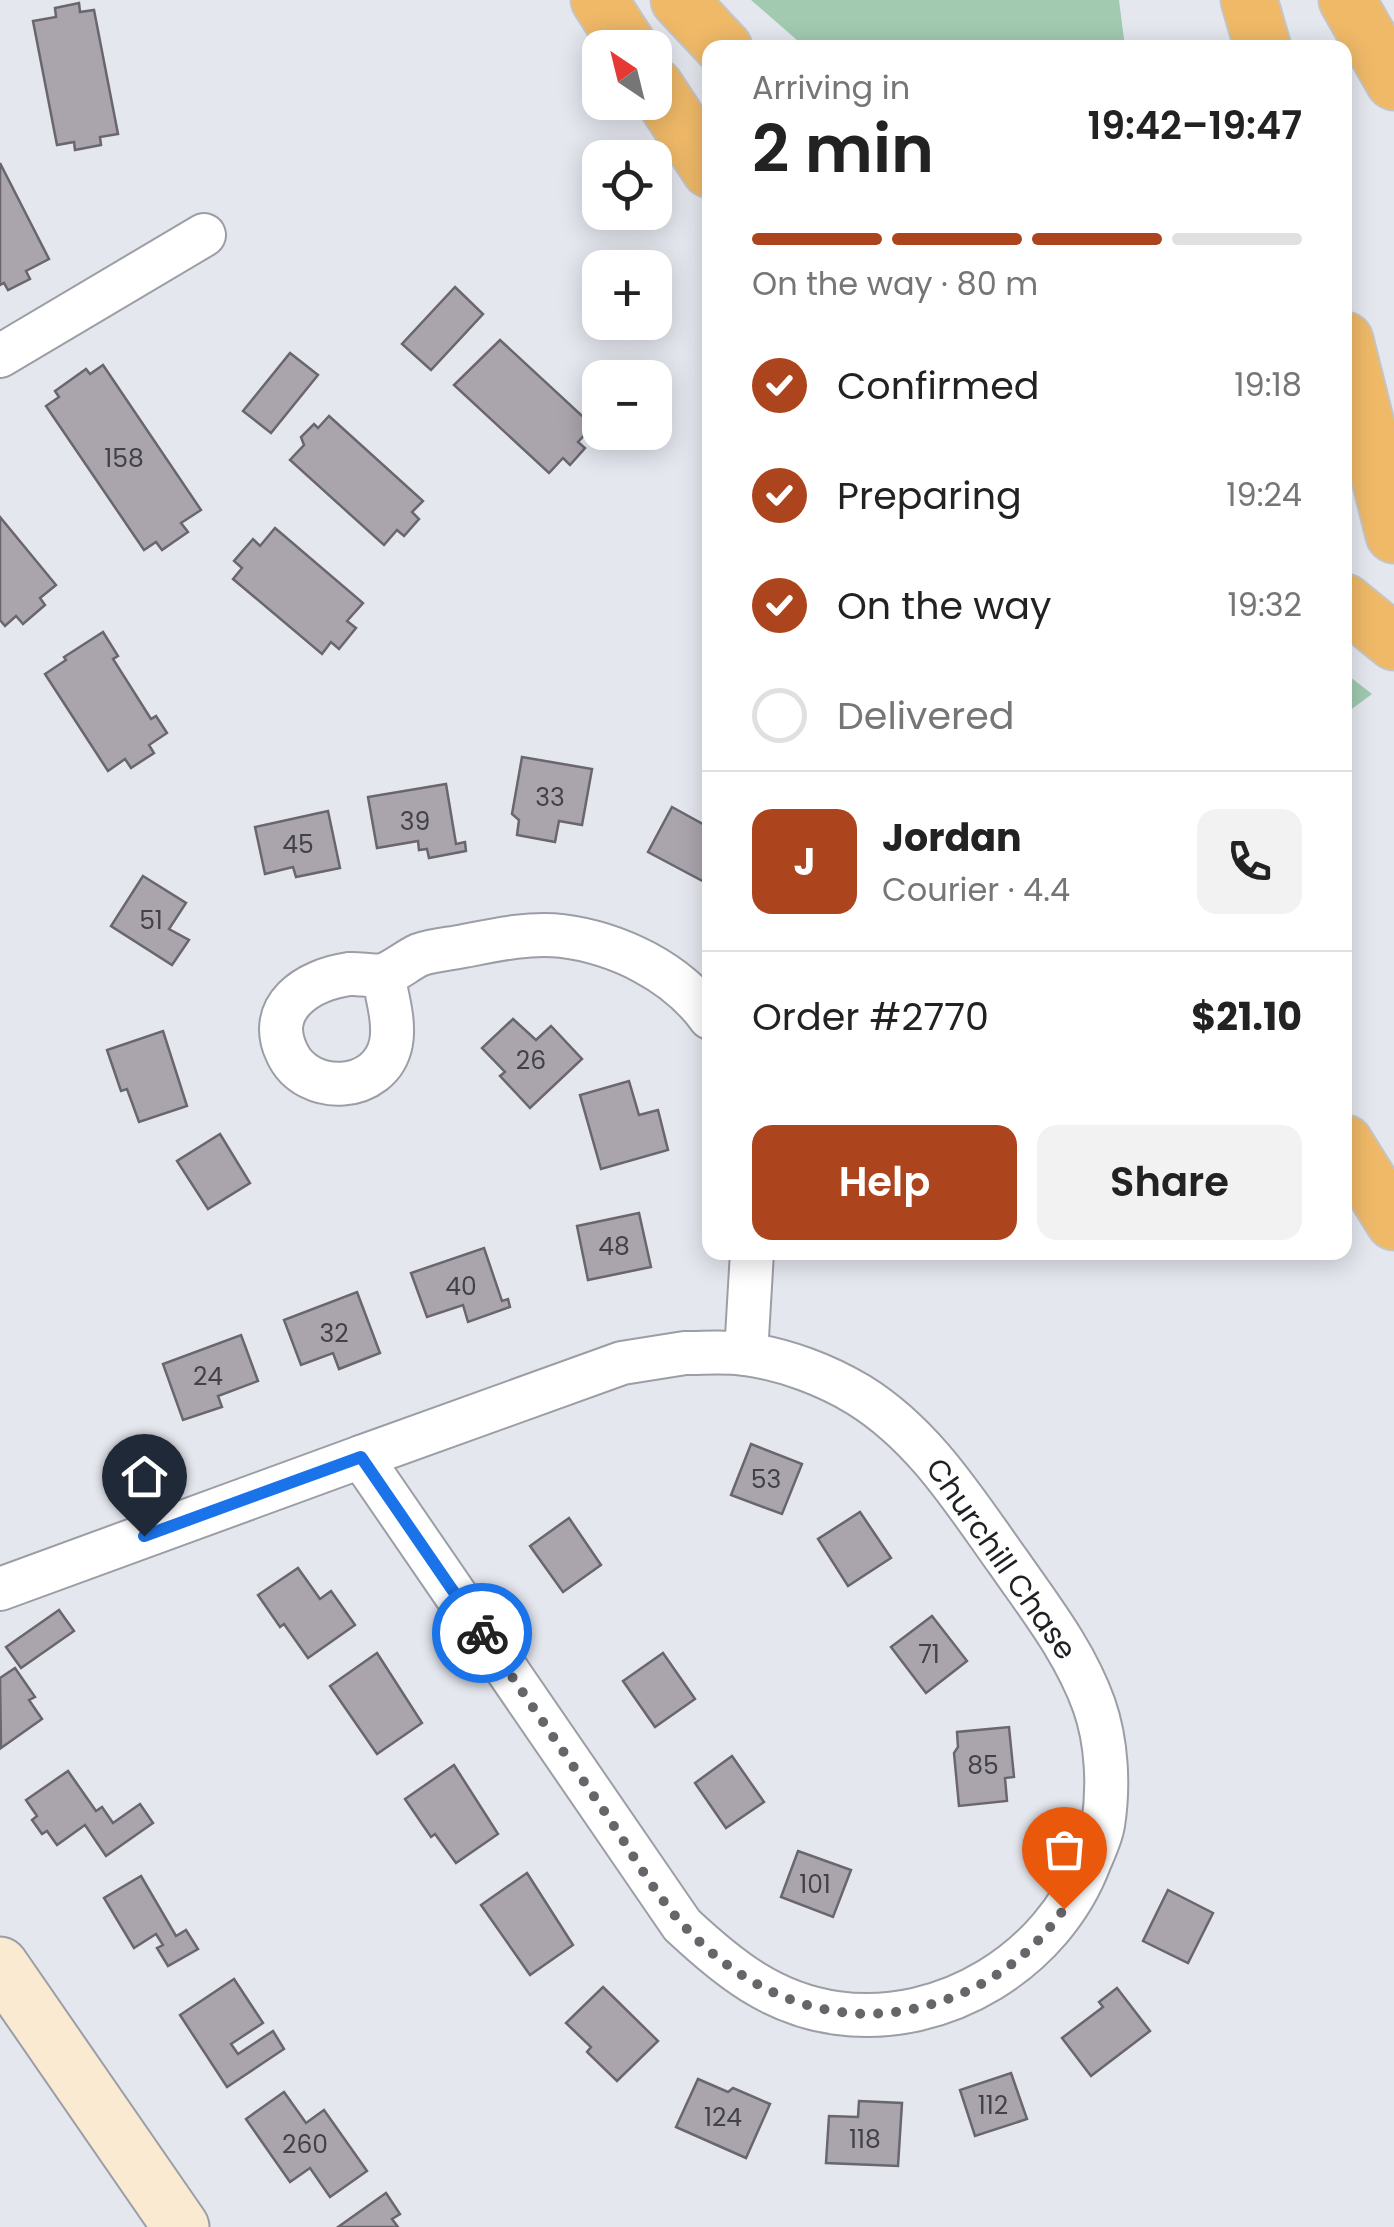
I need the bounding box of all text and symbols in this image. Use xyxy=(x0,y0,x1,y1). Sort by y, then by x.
north arrow xyxy=(582,30,672,120)
map controls xyxy=(582,30,672,450)
text: Arriving in xyxy=(752,65,910,110)
text: 19:42–19:47 xyxy=(1087,99,1302,152)
text: 2 min xyxy=(752,104,934,195)
button: locate xyxy=(582,140,672,230)
button: + xyxy=(582,250,672,340)
text: On the way · 80 m xyxy=(752,261,1038,306)
icon: check xyxy=(752,358,807,413)
text: Confirmed xyxy=(837,359,1039,412)
button: − xyxy=(582,360,672,450)
text: 19:18 xyxy=(1234,362,1302,407)
house number: 158 xyxy=(104,441,144,476)
icon: check xyxy=(752,468,807,523)
text: Preparing xyxy=(837,469,1022,522)
text: 19:24 xyxy=(1226,472,1302,517)
icon: check xyxy=(752,578,807,633)
text: On the way xyxy=(837,579,1051,632)
text: 19:32 xyxy=(1228,582,1302,627)
text: Delivered xyxy=(837,689,1014,742)
house number: 33 xyxy=(535,780,565,815)
house number: 39 xyxy=(400,804,430,839)
button: phone xyxy=(1197,809,1302,914)
text: Jordan xyxy=(882,811,1022,864)
house number: 45 xyxy=(282,827,314,862)
text: J xyxy=(794,835,815,888)
text: Courier · 4.4 xyxy=(882,867,1070,912)
house number: 51 xyxy=(139,903,163,938)
text: Order #2770 xyxy=(752,990,989,1043)
text: $21.10 xyxy=(1191,990,1302,1043)
house number: 26 xyxy=(516,1043,546,1078)
button: Help xyxy=(752,1125,1017,1240)
button: Share xyxy=(1037,1125,1302,1240)
house number: 48 xyxy=(598,1229,630,1264)
house number: 40 xyxy=(445,1269,477,1304)
house number: 32 xyxy=(319,1316,349,1351)
house number: 24 xyxy=(193,1359,223,1394)
pin xyxy=(102,1434,187,1537)
icon: home xyxy=(117,1449,172,1504)
street label: Churchill Chase xyxy=(916,1449,1087,1668)
house number: 53 xyxy=(751,1462,781,1497)
courier xyxy=(432,1583,532,1683)
icon: bike xyxy=(455,1606,510,1661)
house number: 71 xyxy=(918,1637,940,1672)
house number: 85 xyxy=(967,1748,999,1783)
pin xyxy=(1022,1807,1107,1910)
icon: bag xyxy=(1037,1822,1092,1877)
house number: 101 xyxy=(799,1867,831,1902)
house number: 112 xyxy=(978,2088,1008,2123)
house number: 124 xyxy=(704,2100,742,2135)
house number: 118 xyxy=(849,2122,881,2157)
house number: 260 xyxy=(282,2127,328,2162)

